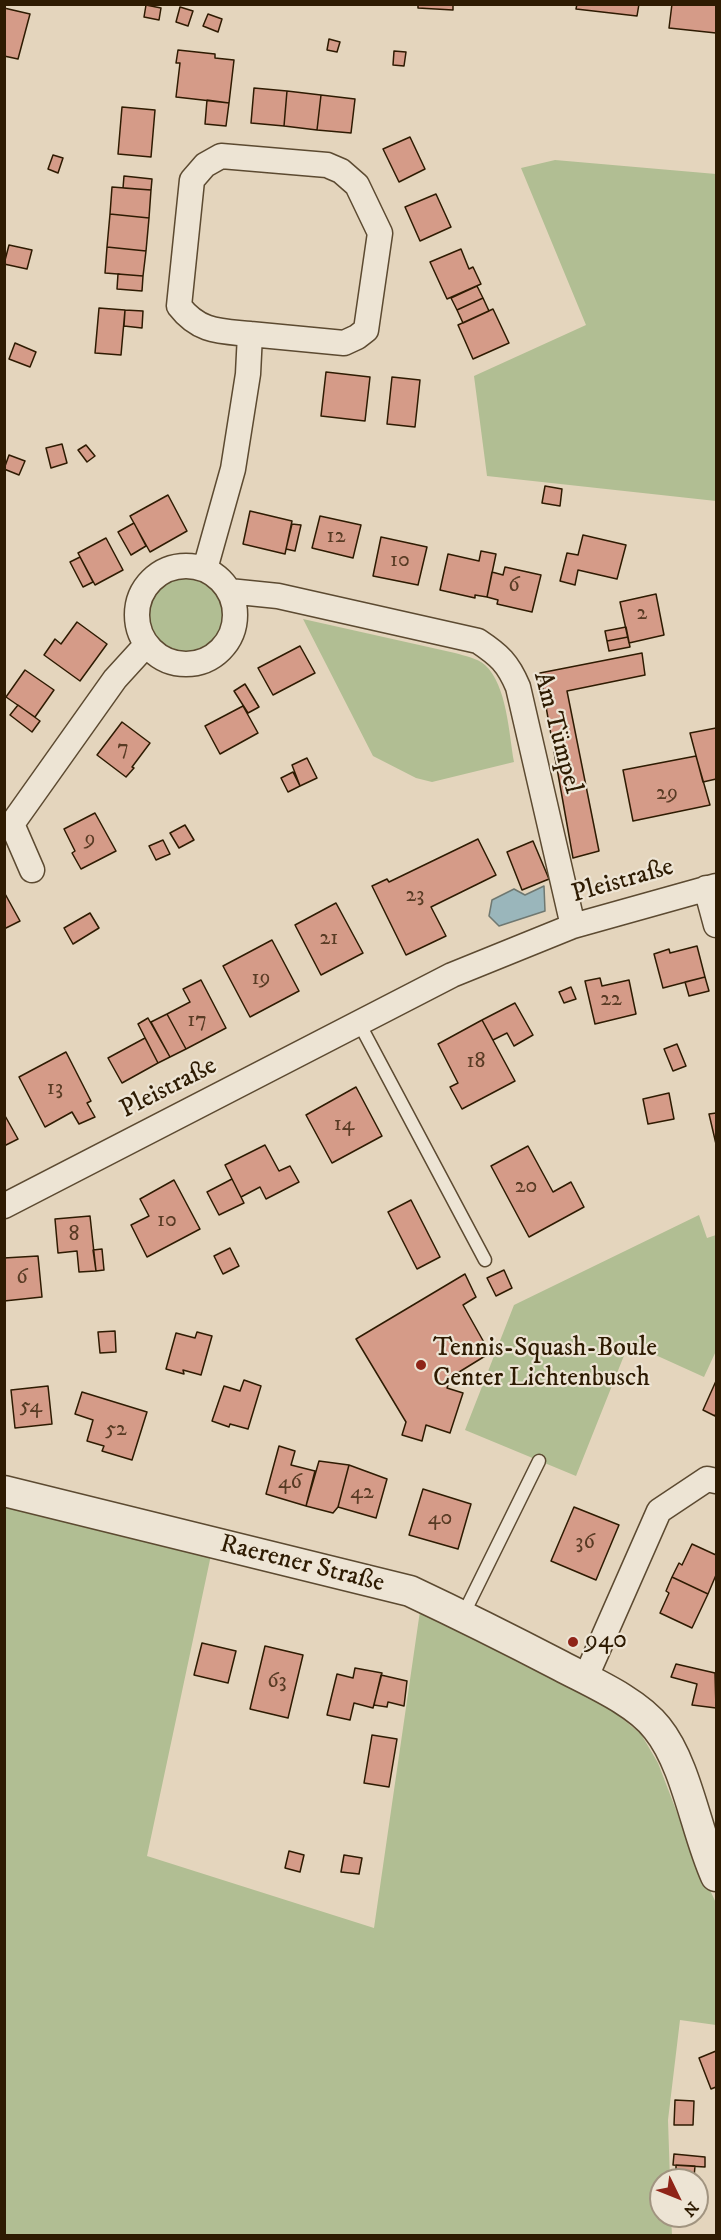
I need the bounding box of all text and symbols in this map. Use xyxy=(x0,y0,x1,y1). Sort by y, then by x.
house number: 12 xyxy=(327,524,345,550)
house number: 10 xyxy=(390,548,410,574)
house number: 6 xyxy=(508,573,520,599)
house number: 2 xyxy=(637,601,647,627)
street label: Am Tümpel xyxy=(525,669,587,797)
house number: 7 xyxy=(117,736,129,762)
house number: 29 xyxy=(656,781,678,807)
house number: 9 xyxy=(85,827,95,853)
street label: Pleistraße xyxy=(569,853,677,911)
house number: 23 xyxy=(405,883,425,909)
house number: 21 xyxy=(320,926,338,952)
house number: 19 xyxy=(252,966,270,992)
house number: 22 xyxy=(600,987,622,1013)
house number: 17 xyxy=(187,1008,207,1034)
house number: 18 xyxy=(466,1049,486,1075)
street label: Pleistraße xyxy=(115,1051,223,1127)
house number: 13 xyxy=(47,1076,63,1102)
house number: 14 xyxy=(334,1112,354,1138)
house number: 20 xyxy=(515,1174,537,1200)
house number: 10 xyxy=(157,1208,177,1234)
house number: 8 xyxy=(68,1222,80,1248)
house number: 6 xyxy=(16,1265,28,1291)
place label: Tennis-Squash-Boule Center Lichtenbusch xyxy=(433,1334,657,1396)
marker: Tennis-Squash-Boule Center Lichtenbusch xyxy=(414,1358,428,1372)
house number: 54 xyxy=(20,1394,42,1420)
house number: 52 xyxy=(105,1417,127,1443)
house number: 46 xyxy=(278,1470,302,1496)
house number: 42 xyxy=(350,1480,374,1506)
house number: 40 xyxy=(428,1506,452,1532)
street label: Raerener Straße xyxy=(217,1530,387,1600)
house number: 36 xyxy=(575,1530,595,1556)
place label: 940 xyxy=(585,1626,627,1658)
marker: 940 xyxy=(566,1635,580,1649)
house number: 63 xyxy=(267,1669,287,1695)
north arrow xyxy=(649,2168,709,2228)
text: N xyxy=(679,2197,703,2221)

